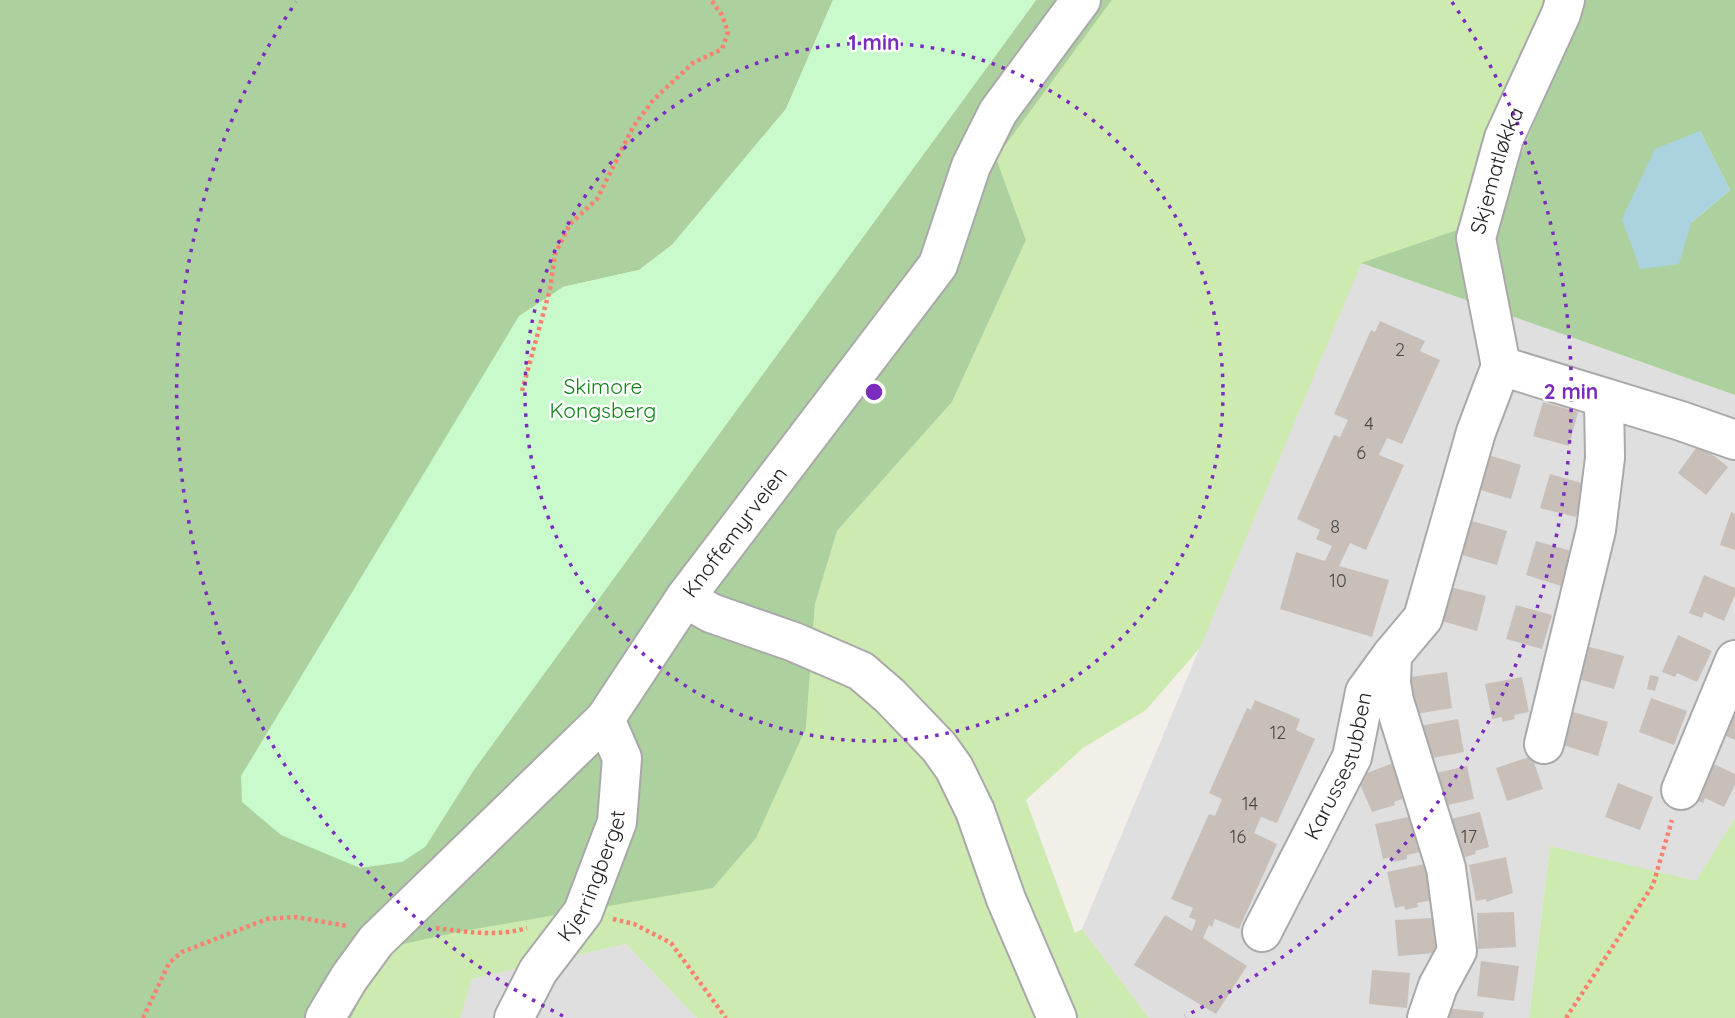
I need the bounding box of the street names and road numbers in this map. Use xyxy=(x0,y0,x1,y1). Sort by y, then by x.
street label: Skjematløkka xyxy=(1464,102,1529,237)
street label: Knoffemyrveien xyxy=(676,461,792,602)
street label: Karussestubben xyxy=(1298,690,1377,844)
street label: Kjerringberget xyxy=(551,809,630,946)

